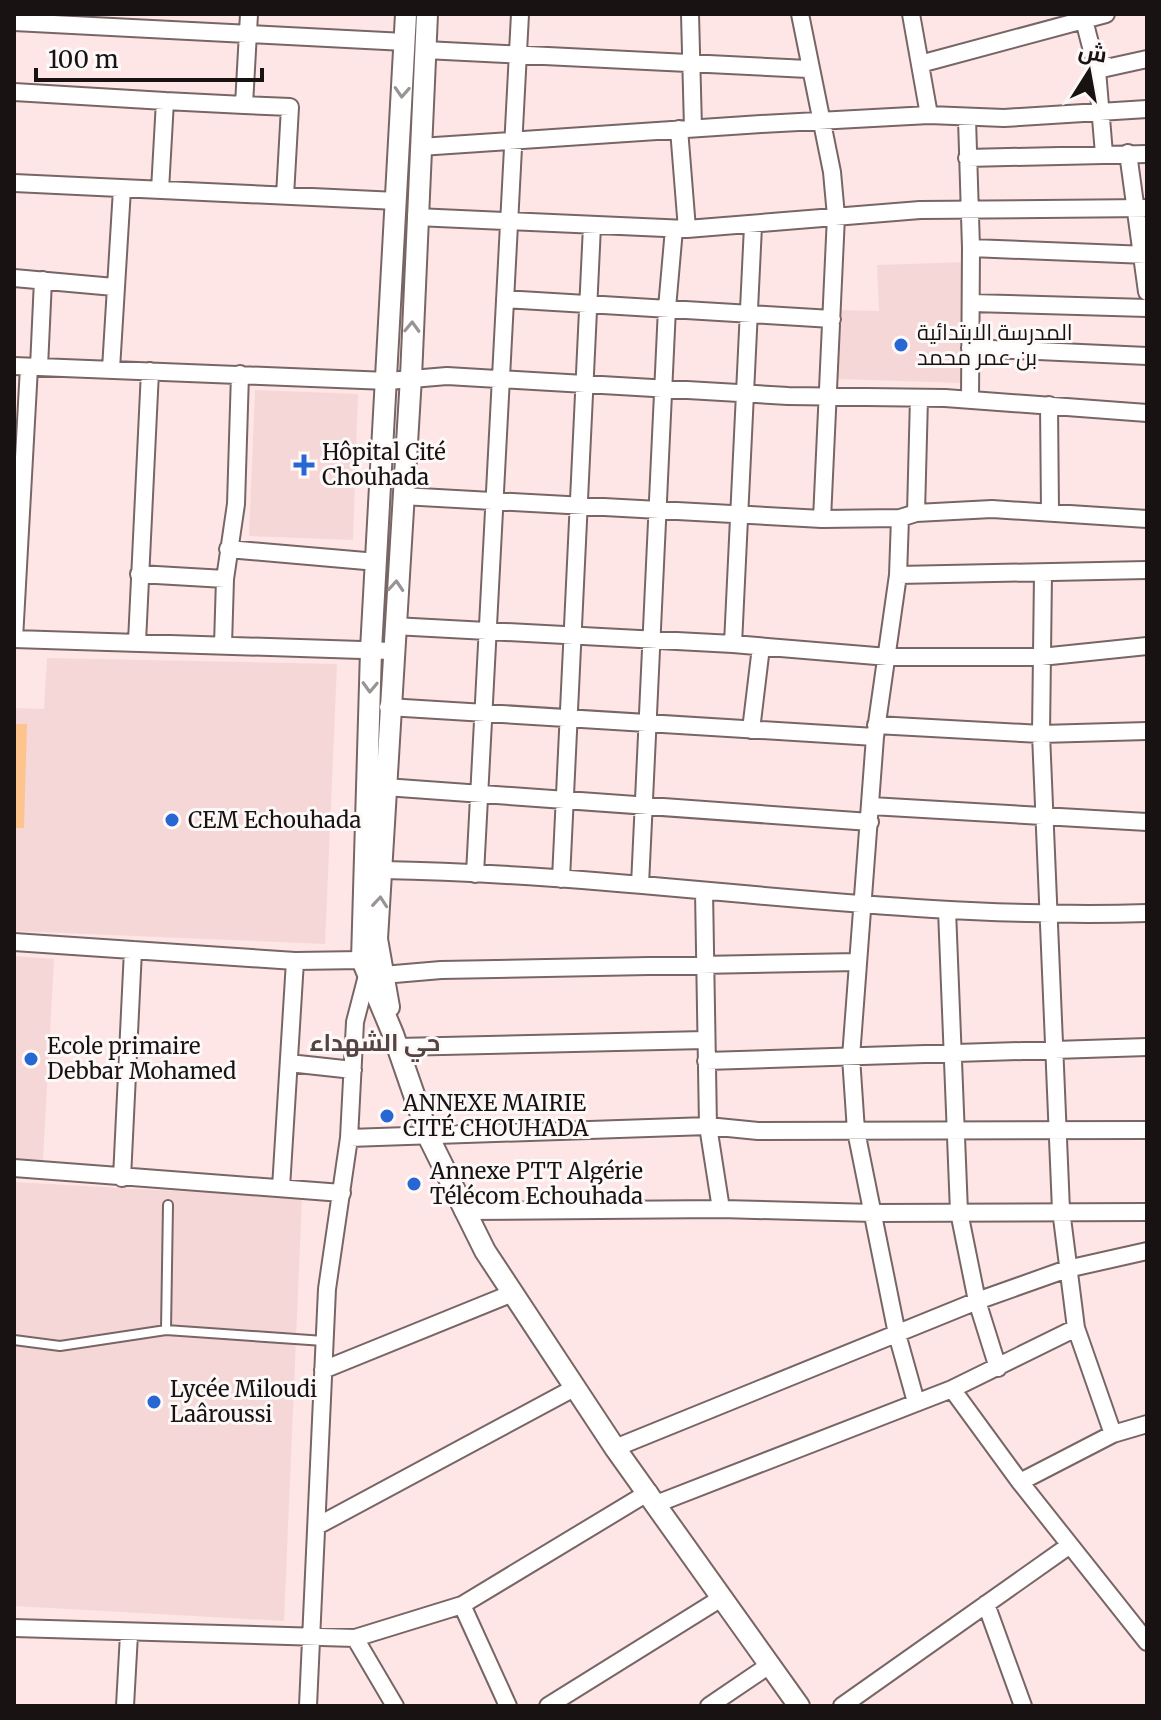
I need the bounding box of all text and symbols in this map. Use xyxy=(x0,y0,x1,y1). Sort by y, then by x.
scale bar xyxy=(36,32,262,82)
north arrow xyxy=(1049,32,1129,112)
text: ش xyxy=(1076,36,1109,69)
text: 100 m xyxy=(48,44,119,75)
one-way arrow xyxy=(394,86,411,99)
place label: المدرسة الابتدائية بن عمر محمد xyxy=(917,318,1073,371)
one-way arrow xyxy=(404,320,421,333)
marker: المدرسة الابتدائية بن عمر محمد xyxy=(892,336,910,354)
place label: Hôpital Cité Chouhada xyxy=(322,438,446,491)
marker: Hôpital Cité Chouhada xyxy=(293,454,315,476)
one-way arrow xyxy=(387,579,404,592)
one-way arrow xyxy=(362,681,379,694)
place label: CEM Echouhada xyxy=(188,806,361,834)
marker: CEM Echouhada xyxy=(163,811,181,829)
one-way arrow xyxy=(371,895,388,908)
district label: حي الشهداء xyxy=(310,1027,440,1062)
place label: Ecole primaire Debbar Mohamed xyxy=(47,1032,236,1085)
marker: Ecole primaire Debbar Mohamed xyxy=(22,1050,40,1068)
place label: ANNEXE MAIRIE CITÉ CHOUHADA xyxy=(402,1089,589,1142)
marker: ANNEXE MAIRIE CITÉ CHOUHADA xyxy=(378,1107,396,1125)
place label: Annexe PTT Algérie Télécom Echouhada xyxy=(429,1157,643,1210)
marker: Annexe PTT Algérie Télécom Echouhada xyxy=(405,1175,423,1193)
place label: Lycée Miloudi Laâroussi xyxy=(170,1375,317,1428)
marker: Lycée Miloudi Laâroussi xyxy=(145,1393,163,1411)

